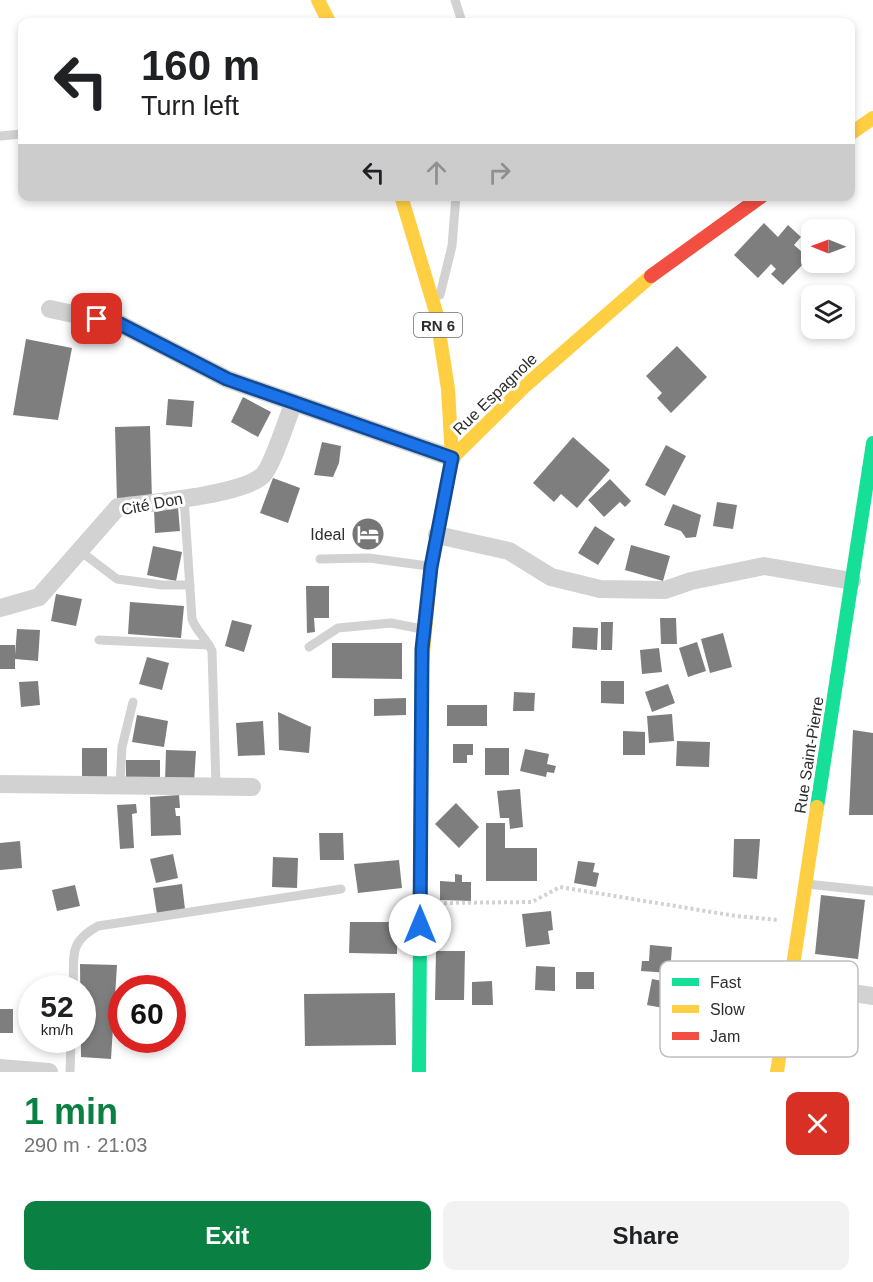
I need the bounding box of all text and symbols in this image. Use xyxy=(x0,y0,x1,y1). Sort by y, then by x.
icon: left xyxy=(42,42,120,120)
text: 160 m xyxy=(141,42,260,89)
text: Turn left xyxy=(141,91,239,121)
icon: left xyxy=(357,156,390,189)
icon: ahead xyxy=(420,156,453,189)
icon: right xyxy=(483,156,516,189)
north arrow xyxy=(801,219,855,273)
map controls xyxy=(801,219,855,339)
button: layers xyxy=(801,285,855,339)
pin xyxy=(71,293,122,344)
icon: arrive xyxy=(80,302,113,335)
road number: RN 6 xyxy=(414,313,462,337)
street label: Rue Espagnole xyxy=(450,350,540,438)
street label: Cité Don xyxy=(120,490,184,518)
hotel icon: Ideal xyxy=(350,516,386,552)
place label: Ideal xyxy=(310,526,345,543)
street label: Rue Saint-Pierre xyxy=(791,695,827,815)
position arrow xyxy=(388,893,452,957)
legend xyxy=(660,961,858,1057)
text: Fast xyxy=(710,974,742,991)
speed limit sign: 60 xyxy=(108,975,186,1053)
text: 52 xyxy=(40,990,74,1023)
text: Slow xyxy=(710,1001,745,1018)
text: km/h xyxy=(41,1021,73,1038)
text: Jam xyxy=(710,1028,740,1045)
text: 1 min xyxy=(24,1091,118,1132)
button: close xyxy=(786,1092,849,1155)
text: 290 m · 21:03 xyxy=(24,1134,147,1156)
button: Exit xyxy=(24,1201,431,1270)
button: Share xyxy=(443,1201,849,1270)

